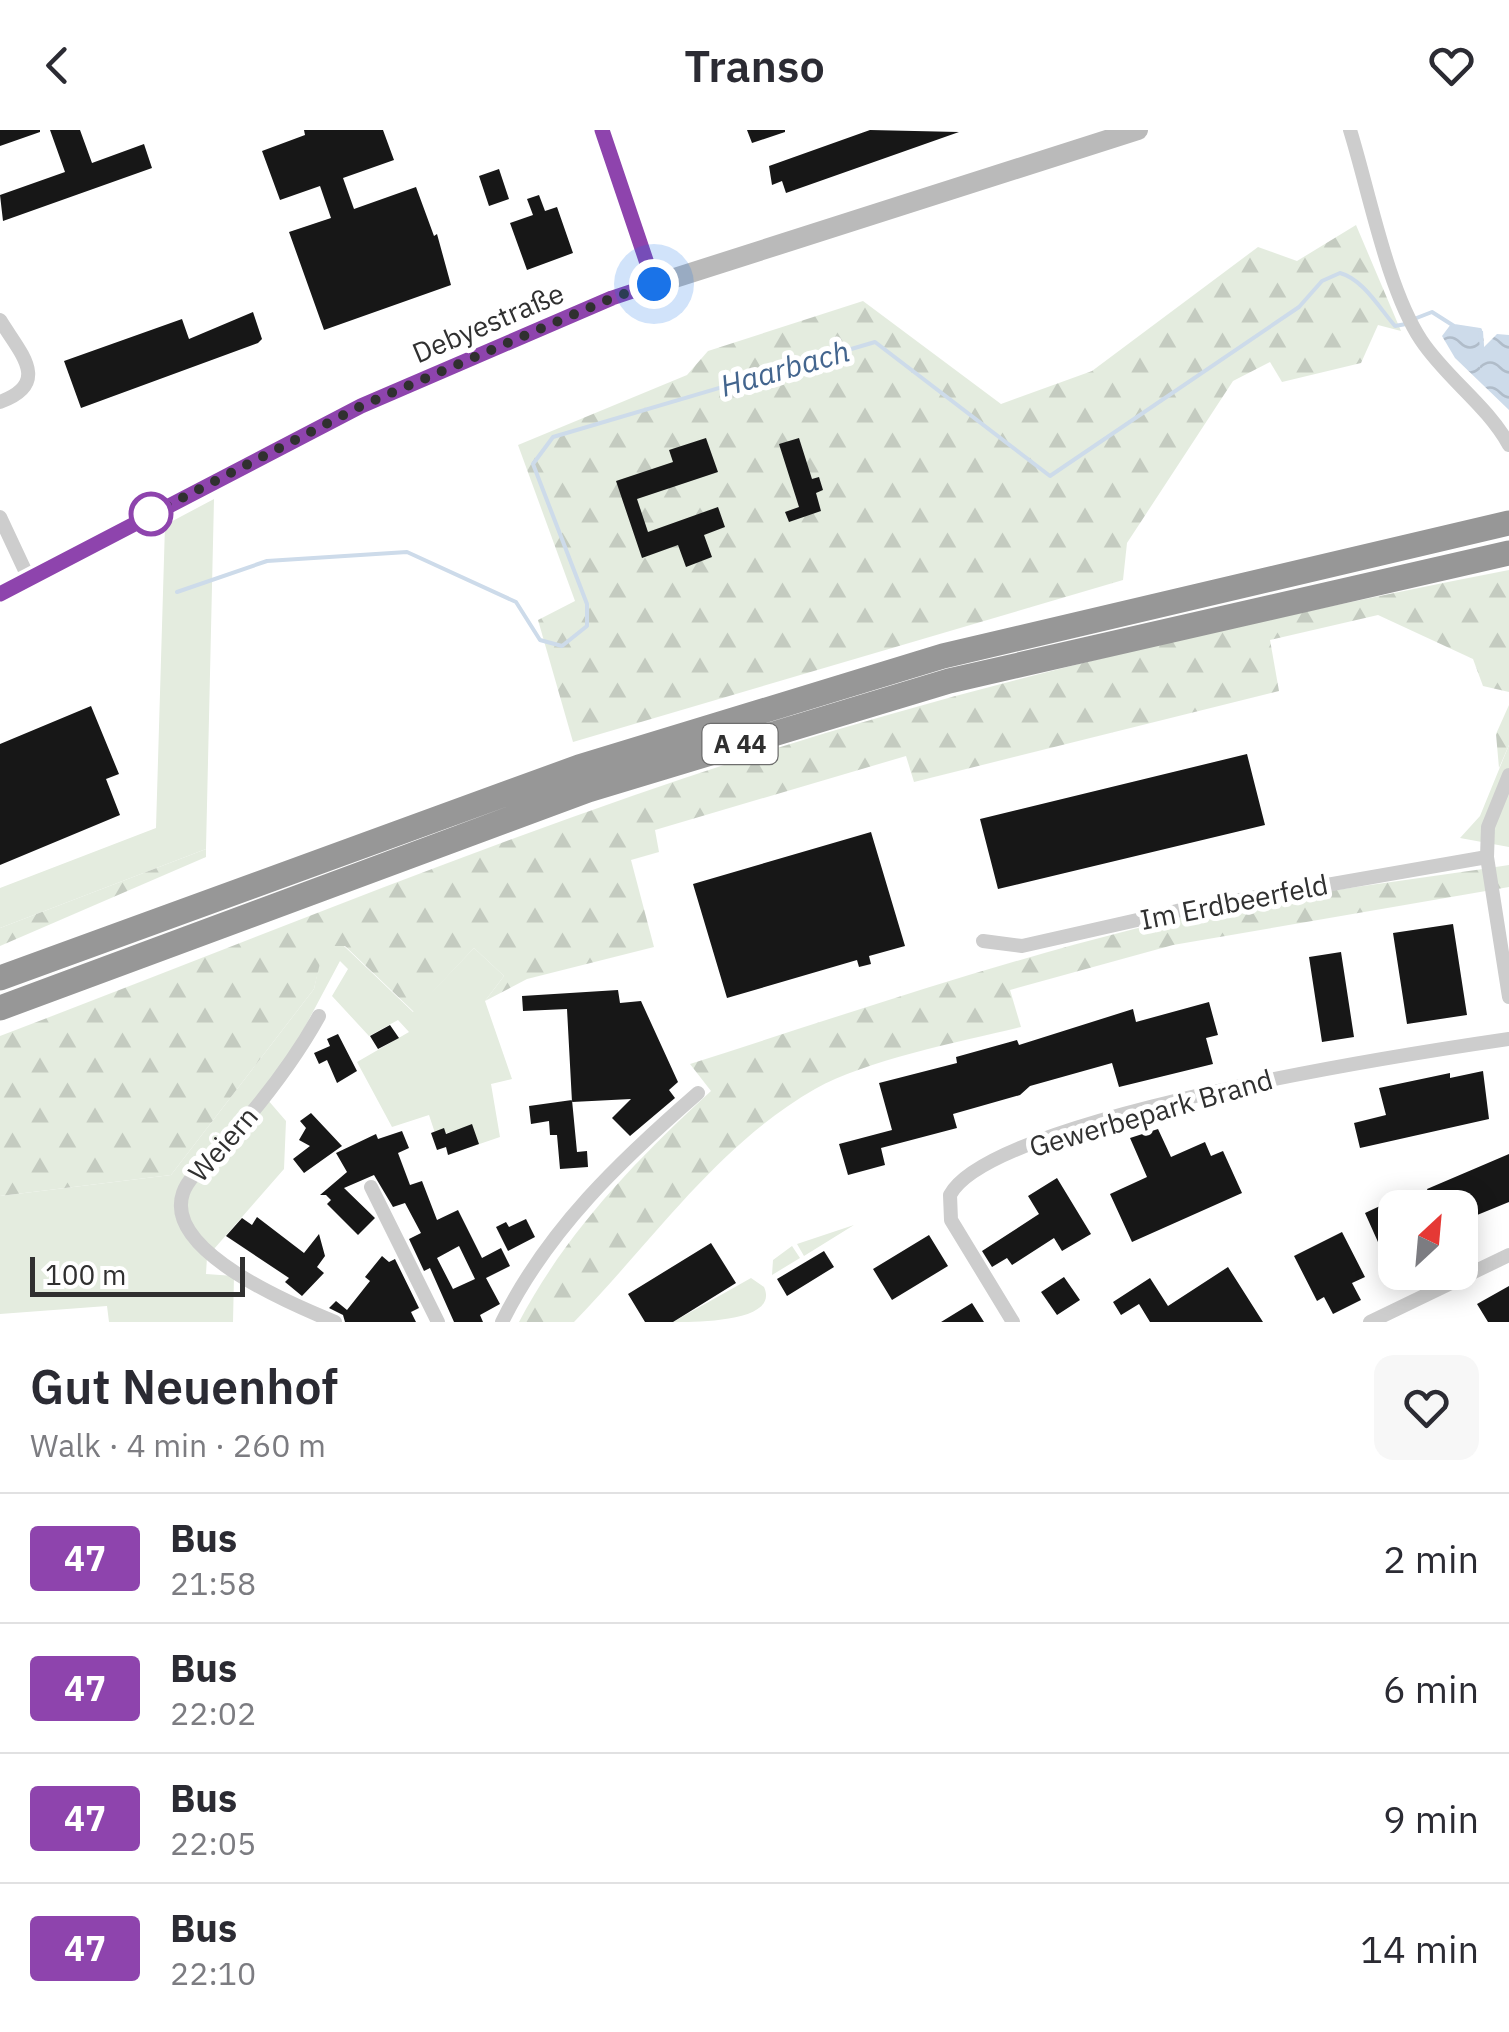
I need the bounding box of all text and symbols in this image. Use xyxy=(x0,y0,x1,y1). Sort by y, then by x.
text: Transo xyxy=(684,36,825,94)
icon: back xyxy=(30,38,85,93)
icon: heart xyxy=(1424,38,1479,93)
your location xyxy=(629,259,679,309)
street label: Debyestraße xyxy=(406,274,569,371)
water label: Haarbach xyxy=(715,331,854,405)
unlabelled marker xyxy=(130,493,172,535)
road number: A 44 xyxy=(702,724,778,764)
street label: Im Erdbeerfeld xyxy=(1137,865,1331,938)
street label: Gewerbepark Brand xyxy=(1025,1060,1277,1165)
street label: Weiern xyxy=(180,1098,266,1189)
north arrow xyxy=(1378,1190,1478,1290)
map controls xyxy=(1378,1190,1478,1290)
scale bar xyxy=(30,1252,245,1296)
text: 100 m xyxy=(45,1256,126,1293)
text: Gut Neuenhof xyxy=(30,1355,338,1417)
button: heart xyxy=(1374,1355,1479,1460)
text: Walk · 4 min · 260 m xyxy=(30,1424,326,1466)
text: Bus xyxy=(170,1513,237,1562)
text: 2 min xyxy=(1383,1534,1479,1583)
text: 47 xyxy=(64,1535,106,1581)
text: 21:58 xyxy=(170,1562,256,1604)
text: Bus xyxy=(170,1643,237,1692)
text: 6 min xyxy=(1383,1664,1479,1713)
text: 47 xyxy=(64,1665,106,1711)
text: 22:02 xyxy=(170,1692,256,1734)
text: Bus xyxy=(170,1773,237,1822)
text: 9 min xyxy=(1383,1794,1479,1843)
text: 47 xyxy=(64,1795,106,1841)
text: 22:05 xyxy=(170,1822,256,1864)
text: Bus xyxy=(170,1903,237,1952)
text: 14 min xyxy=(1360,1924,1479,1973)
text: 47 xyxy=(64,1925,106,1971)
text: 22:10 xyxy=(170,1952,256,1994)

